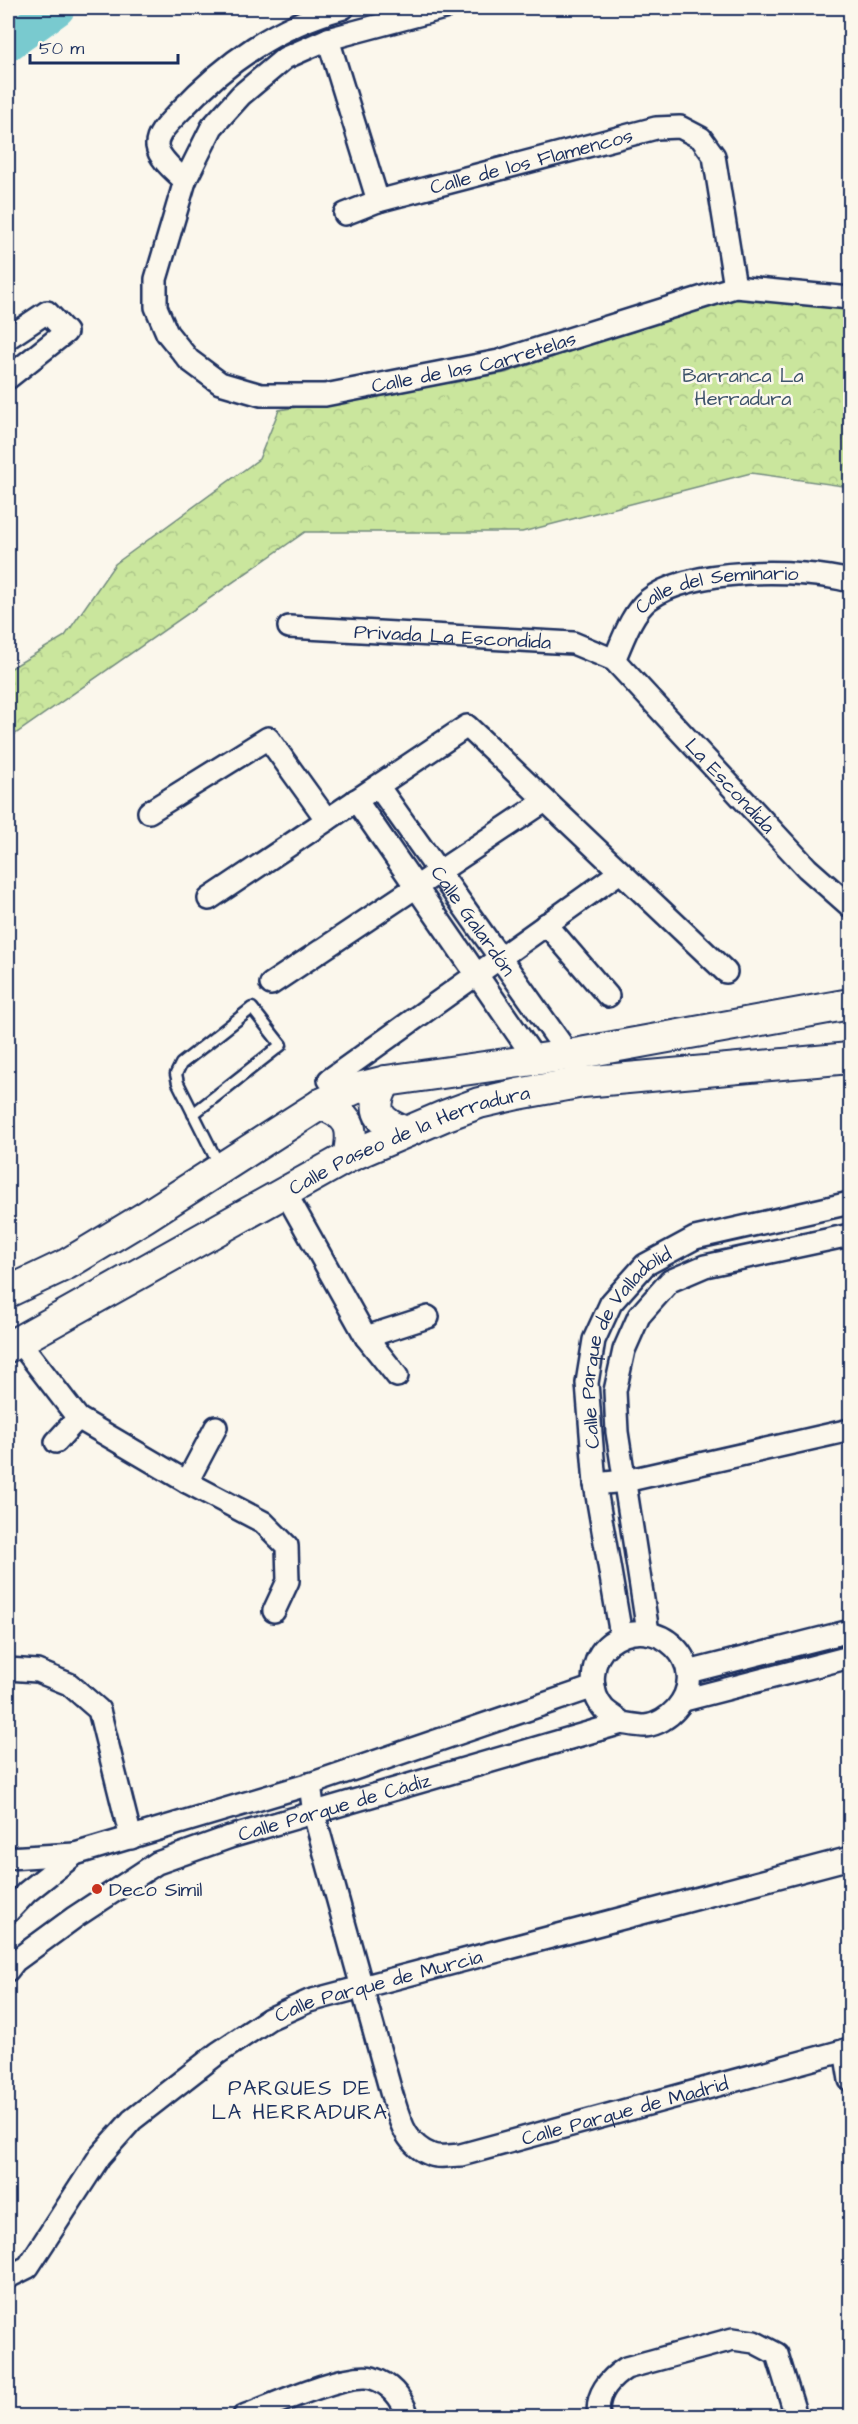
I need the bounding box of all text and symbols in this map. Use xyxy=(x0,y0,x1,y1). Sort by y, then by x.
scale bar xyxy=(30,27,178,65)
text: 50 m xyxy=(39,36,84,61)
street label: Calle de los Flamencos xyxy=(427,122,636,202)
street label: Calle de las Carretelas xyxy=(369,325,580,401)
park label: Barranca La Herradura xyxy=(682,362,804,413)
street label: Calle del Seminario xyxy=(628,560,799,620)
street label: Privada La Escondida xyxy=(353,618,552,657)
street label: La Escondida xyxy=(678,732,781,840)
street label: Calle Galardón xyxy=(424,860,522,982)
street label: Calle Paseo de la Herradura xyxy=(284,1079,532,1203)
street label: Calle Parque de Valladolid xyxy=(574,1240,677,1450)
street label: Calle Parque de Cádiz xyxy=(235,1766,434,1849)
place label: Deco Simil xyxy=(109,1876,202,1904)
marker: Deco Simil xyxy=(90,1882,104,1896)
street label: Calle Parque de Murcia xyxy=(270,1943,486,2030)
street label: Calle Parque de Madrid xyxy=(518,2070,732,2153)
district label: PARQUES DE LA HERRADURA xyxy=(212,2074,388,2127)

